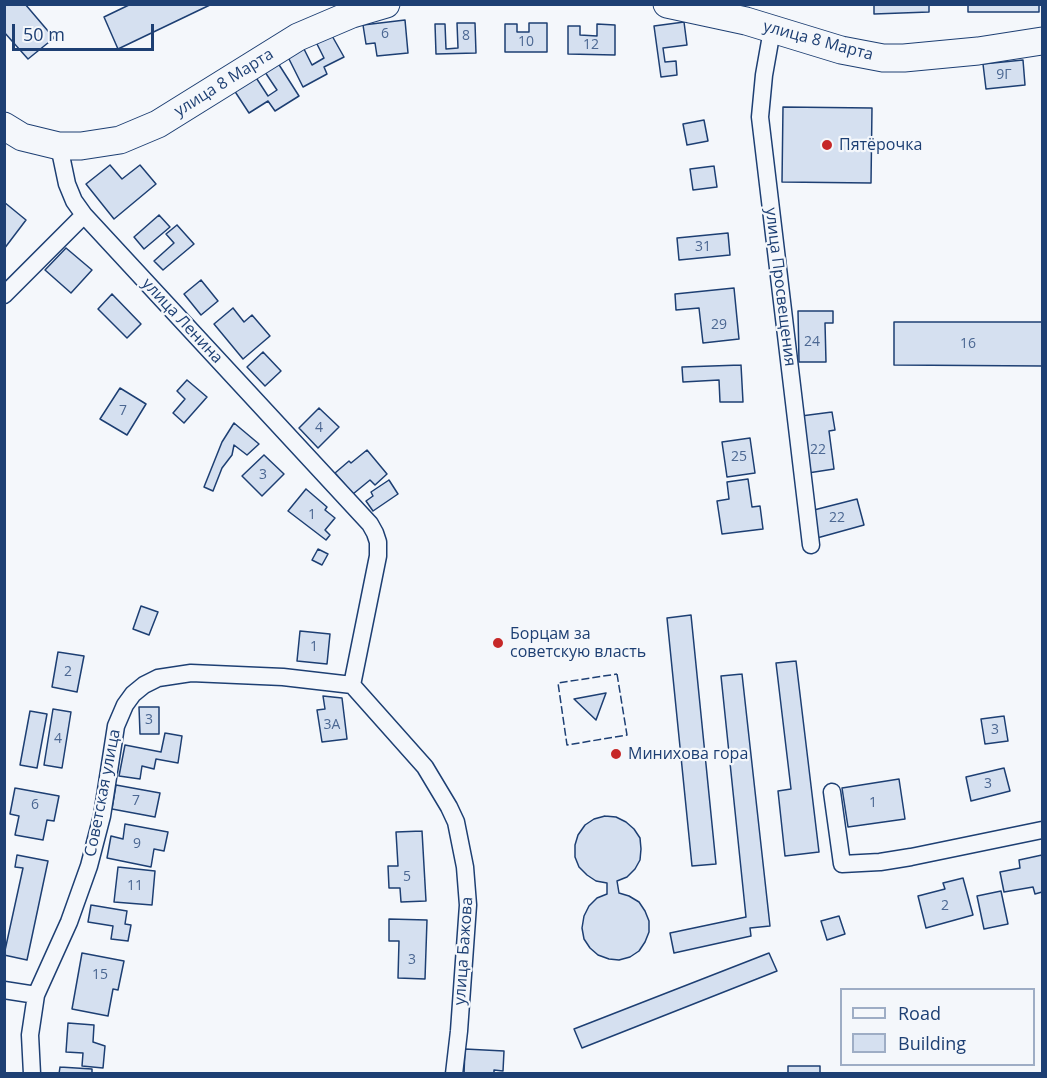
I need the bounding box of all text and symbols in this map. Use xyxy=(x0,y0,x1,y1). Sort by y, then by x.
scale bar xyxy=(15,12,158,50)
street label: улица 8 Марта xyxy=(761,17,875,65)
text: 50 m xyxy=(23,22,65,46)
house number: 6 xyxy=(381,26,389,42)
house number: 8 xyxy=(462,28,470,44)
house number: 10 xyxy=(518,34,534,50)
house number: 12 xyxy=(583,37,599,53)
street label: улица 8 Марта xyxy=(171,45,277,121)
house number: 9Г xyxy=(996,67,1012,83)
place label: Пятёрочка xyxy=(839,135,922,155)
marker: Пятёрочка xyxy=(820,138,834,152)
street label: улица Просвещения xyxy=(761,207,799,367)
house number: 31 xyxy=(695,239,711,255)
street label: улица Ленина xyxy=(137,274,227,368)
house number: 29 xyxy=(711,317,727,333)
house number: 24 xyxy=(804,334,820,350)
house number: 16 xyxy=(960,336,976,352)
house number: 7 xyxy=(119,403,127,419)
house number: 4 xyxy=(315,420,323,436)
house number: 22 xyxy=(810,442,826,458)
house number: 25 xyxy=(731,449,747,465)
house number: 3 xyxy=(259,467,267,483)
house number: 1 xyxy=(308,507,316,523)
house number: 22 xyxy=(829,510,845,526)
place label: Борцам за советскую власть xyxy=(510,624,646,662)
marker: Борцам за советскую власть xyxy=(491,636,505,650)
house number: 1 xyxy=(310,639,318,655)
house number: 2 xyxy=(64,664,72,680)
house number: 3 xyxy=(145,712,153,728)
house number: 3А xyxy=(324,717,340,733)
house number: 3 xyxy=(991,722,999,738)
street label: Советская улица xyxy=(81,728,125,858)
house number: 4 xyxy=(54,731,62,747)
place label: Минихова гора xyxy=(628,744,748,764)
marker: Минихова гора xyxy=(609,747,623,761)
house number: 3 xyxy=(984,776,992,792)
house number: 7 xyxy=(132,793,140,809)
house number: 1 xyxy=(869,795,877,811)
house number: 6 xyxy=(31,797,39,813)
house number: 9 xyxy=(133,836,141,852)
house number: 5 xyxy=(403,869,411,885)
house number: 11 xyxy=(127,878,143,894)
street label: улица Бажова xyxy=(451,896,477,1006)
house number: 2 xyxy=(941,898,949,914)
house number: 3 xyxy=(408,952,416,968)
house number: 15 xyxy=(92,967,108,983)
legend xyxy=(840,988,1035,1066)
text: Road xyxy=(898,1001,941,1025)
text: Building xyxy=(898,1031,966,1055)

